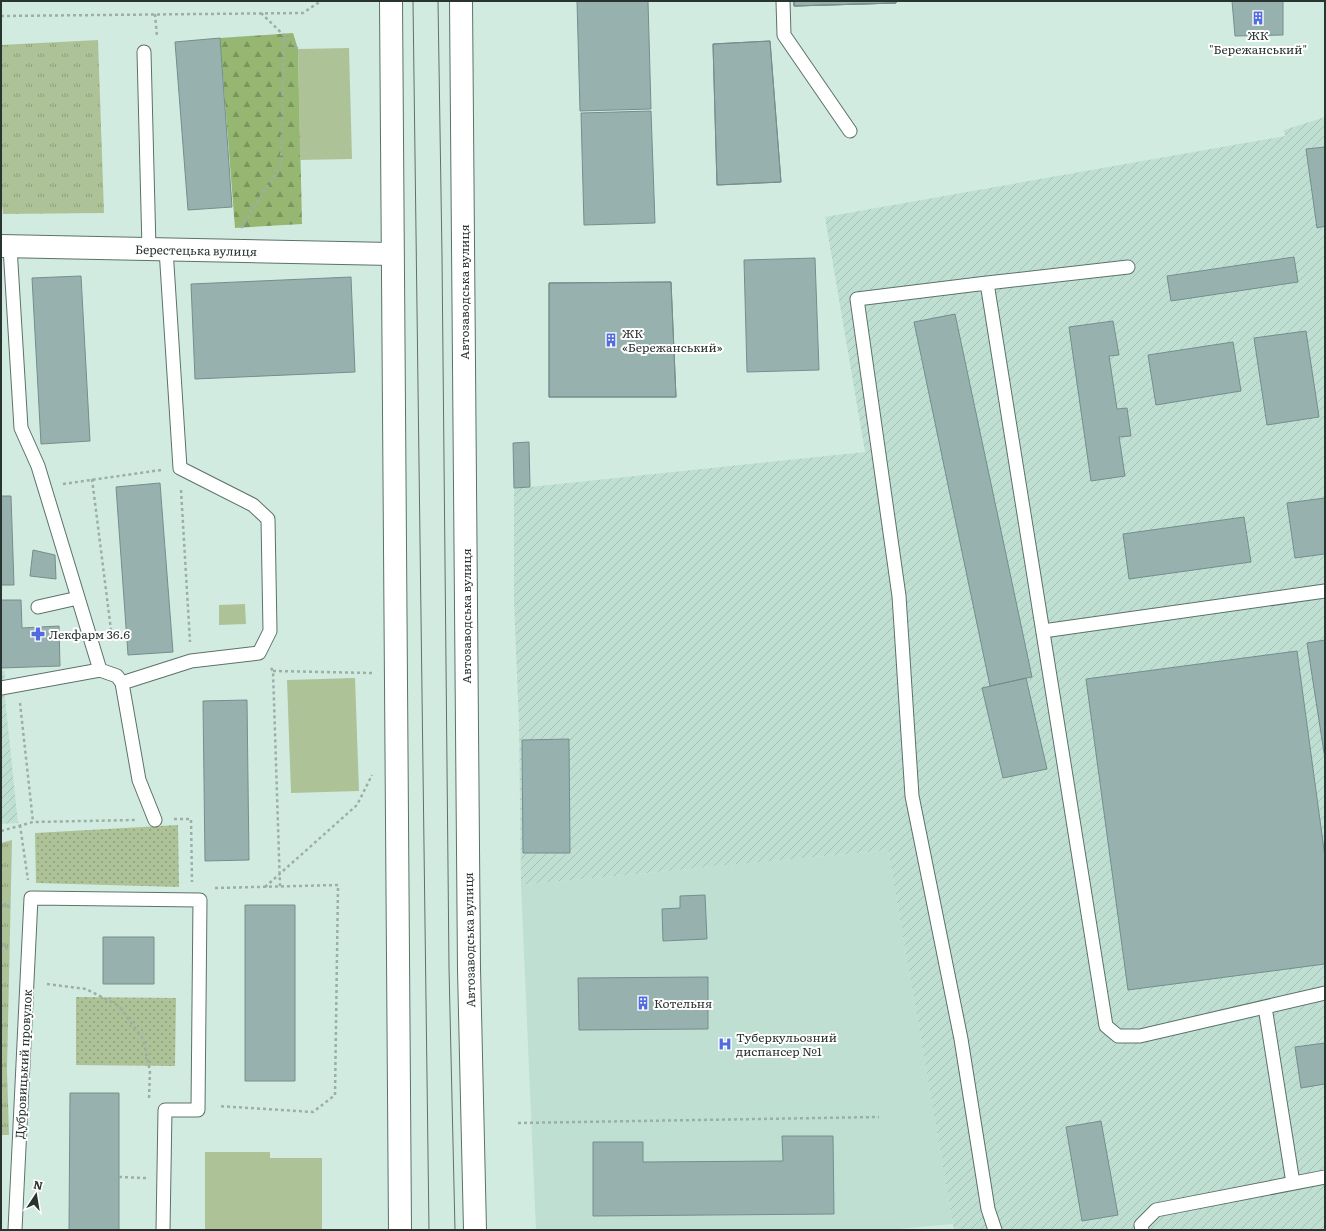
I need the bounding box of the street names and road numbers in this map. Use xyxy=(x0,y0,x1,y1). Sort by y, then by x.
street label: Автозаводська вулиця xyxy=(455,224,473,360)
street label: Берестецька вулиця xyxy=(135,240,257,260)
street label: Автозаводська вулиця xyxy=(457,548,475,684)
street label: Автозаводська вулиця xyxy=(459,872,479,1008)
street label: Дубровицький провулок xyxy=(10,989,36,1139)

